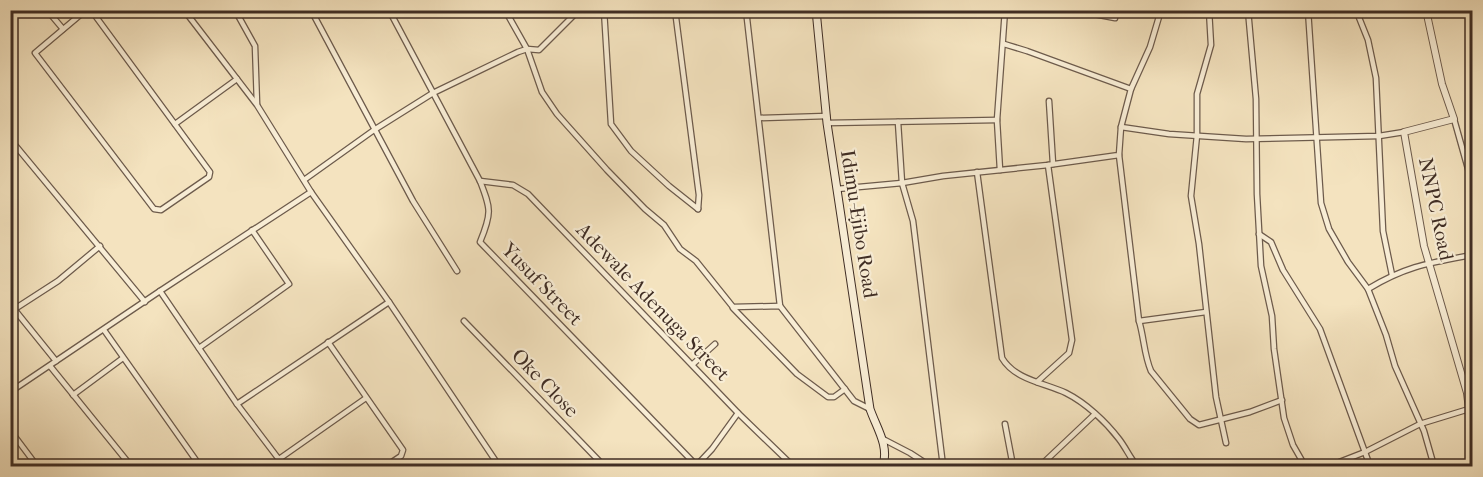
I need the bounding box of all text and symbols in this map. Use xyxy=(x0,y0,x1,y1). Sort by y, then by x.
street label: Idimu-Ejibo Road xyxy=(836,148,882,301)
street label: NNPC Road xyxy=(1414,155,1458,264)
street label: Adewale Adenuga Street xyxy=(571,218,734,386)
street label: Yusuf Street xyxy=(496,237,587,330)
street label: Oke Close xyxy=(507,344,583,422)

